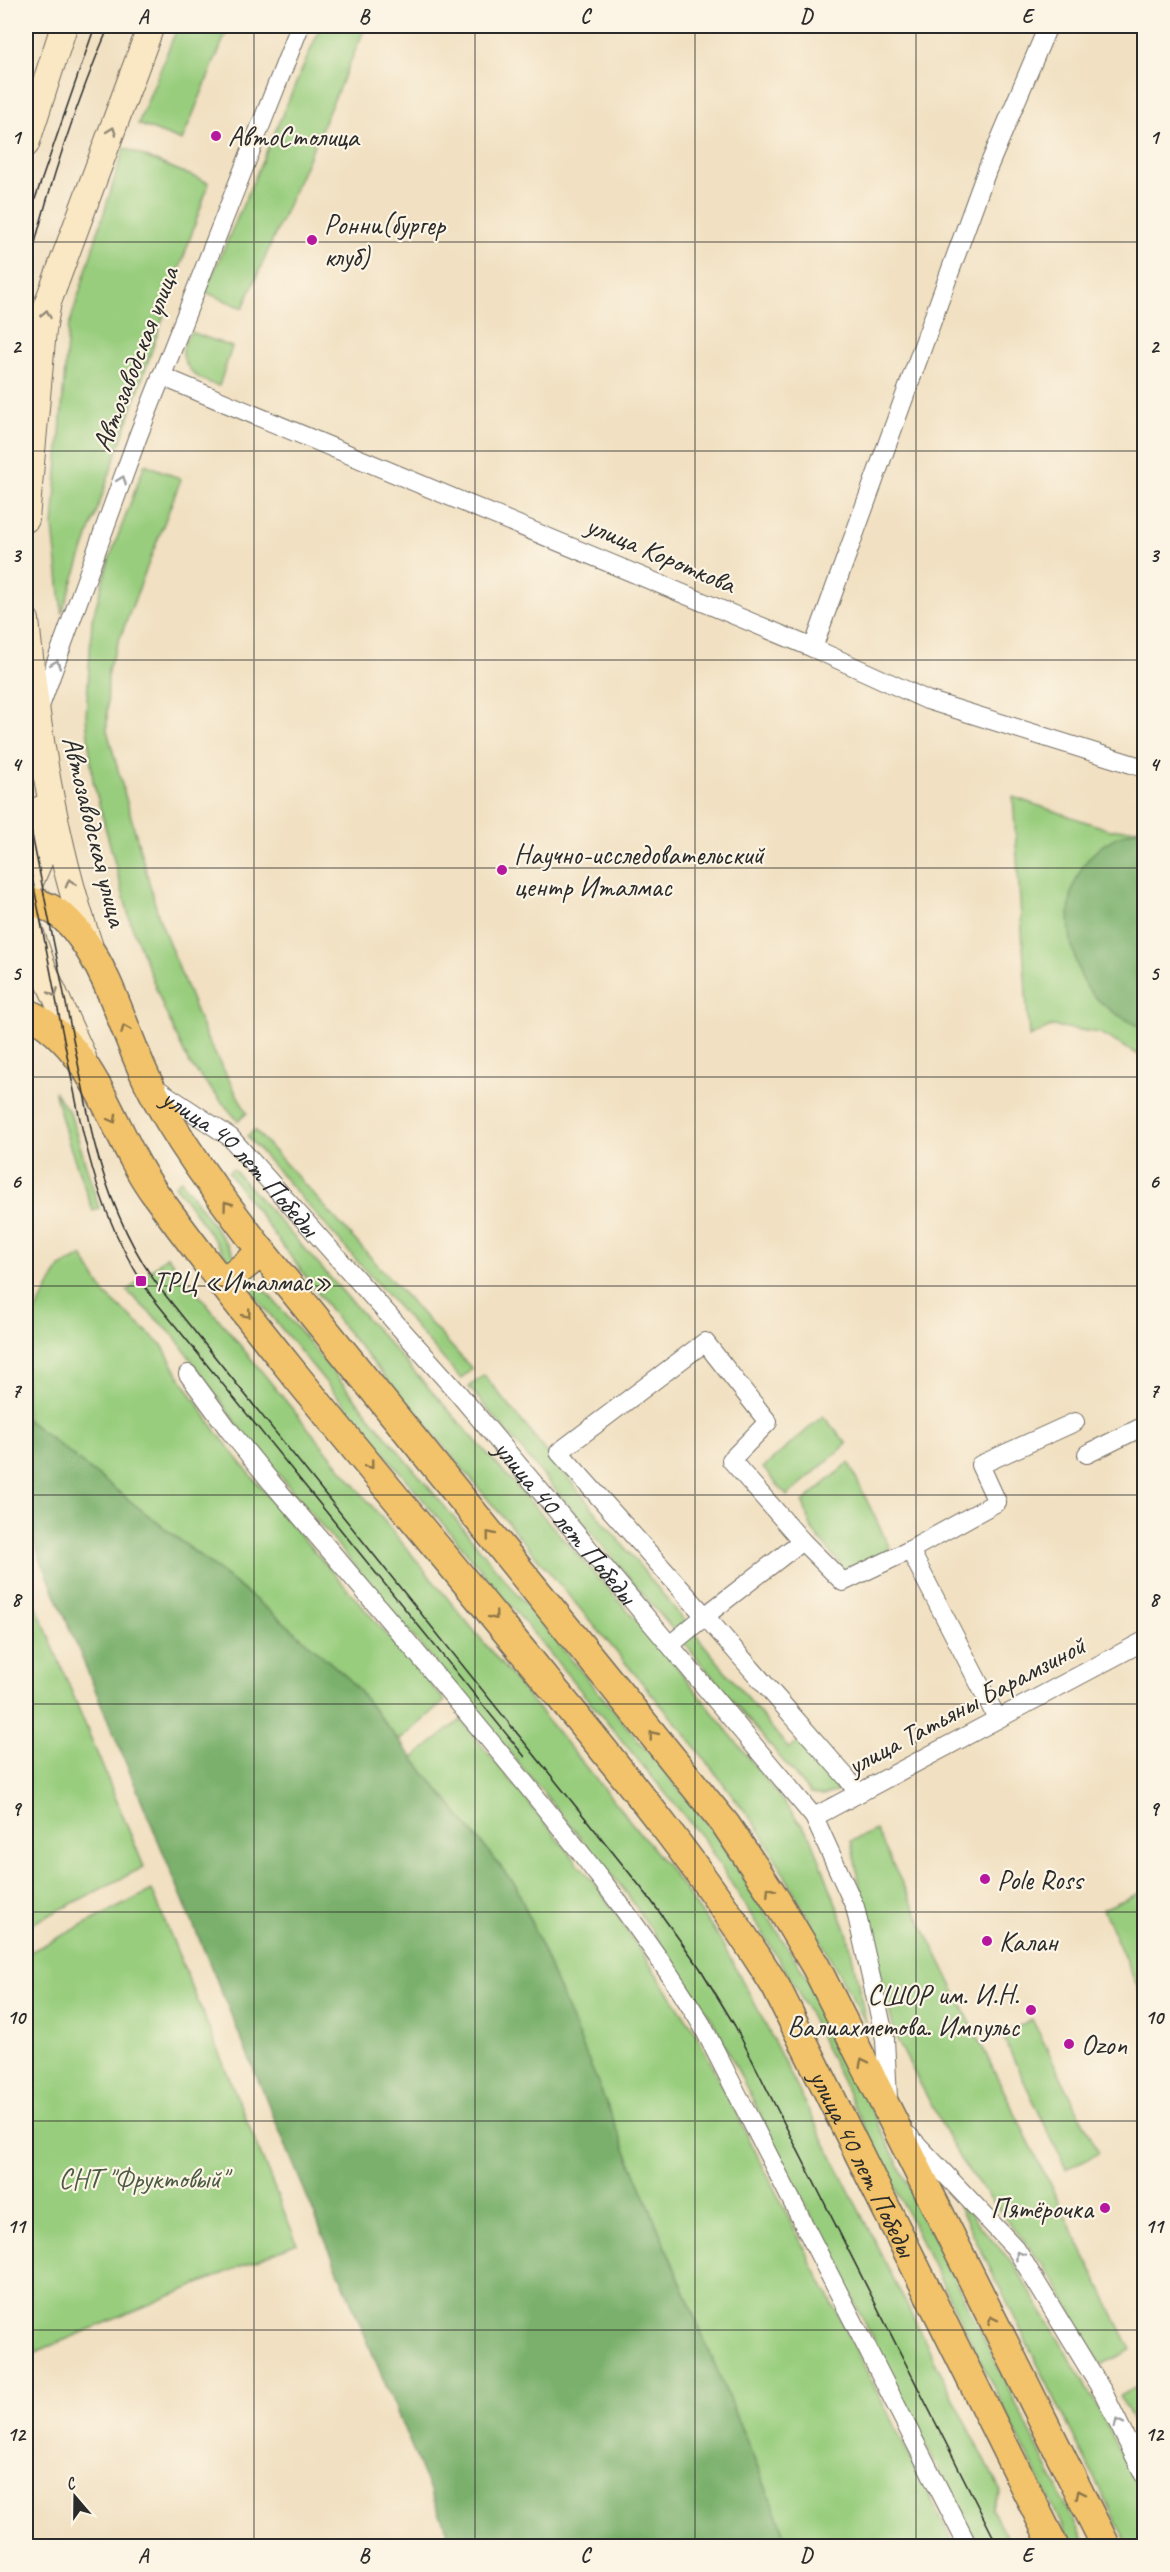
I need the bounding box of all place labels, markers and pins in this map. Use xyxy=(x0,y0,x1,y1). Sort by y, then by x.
place label: АвтоСтолица xyxy=(228,119,361,154)
marker: АвтоСтолица xyxy=(209,129,223,143)
place label: Ронни(бургер клуб) xyxy=(324,207,446,274)
marker: Ронни(бургер клуб) xyxy=(305,233,319,247)
place label: Научно-исследовательский центр Италмас xyxy=(514,837,765,904)
marker: Научно-исследовательский центр Италмас xyxy=(495,863,509,877)
place label: ТРЦ «Италмас» xyxy=(153,1264,332,1299)
marker: ТРЦ «Италмас» xyxy=(134,1274,148,1288)
place label: Pole Ross xyxy=(997,1862,1085,1897)
marker: Pole Ross xyxy=(978,1872,992,1886)
place label: Калан xyxy=(999,1924,1059,1959)
marker: Калан xyxy=(980,1934,994,1948)
place label: СШОР им. И.Н. Валиахметова. Импульс xyxy=(787,1977,1020,2044)
marker: СШОР им. И.Н. Валиахметова. Импульс xyxy=(1024,2003,1038,2017)
place label: Ozon xyxy=(1081,2027,1127,2062)
marker: Ozon xyxy=(1062,2037,1076,2051)
place label: Пятёрочка xyxy=(990,2191,1095,2226)
marker: Пятёрочка xyxy=(1098,2201,1112,2215)

